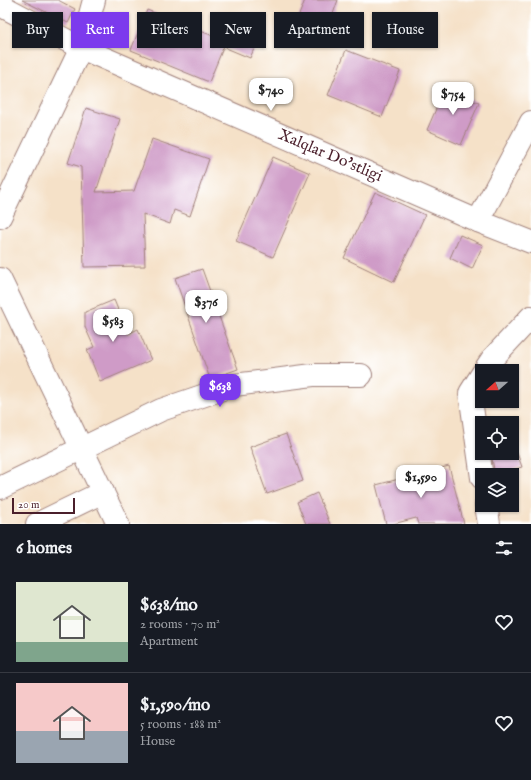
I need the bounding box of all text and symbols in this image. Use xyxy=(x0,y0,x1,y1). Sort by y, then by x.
chip: Buy xyxy=(12,12,63,48)
chip: Rent xyxy=(71,12,129,48)
chip: Filters xyxy=(137,12,202,48)
chip: New xyxy=(210,12,266,48)
chip: Apartment xyxy=(274,12,364,48)
chip: House xyxy=(372,12,438,48)
pin: $740 xyxy=(247,78,295,112)
text: $740 xyxy=(258,82,284,99)
pin: $754 xyxy=(429,82,477,116)
text: $754 xyxy=(441,86,465,103)
street label: Xalqlar Do'stligi xyxy=(275,125,385,187)
pin: $376 xyxy=(182,290,230,324)
text: $376 xyxy=(194,294,218,311)
pin: $583 xyxy=(89,309,137,343)
text: $583 xyxy=(102,313,124,330)
north arrow xyxy=(475,364,519,408)
map controls xyxy=(475,364,519,512)
pin: $638 xyxy=(196,374,244,408)
text: $638 xyxy=(209,378,231,395)
button: locate xyxy=(475,416,519,460)
pin: $1,590 xyxy=(388,465,454,499)
button: layers xyxy=(475,468,519,512)
text: $1,590 xyxy=(405,469,437,486)
scale bar xyxy=(12,496,75,515)
text: 20 m xyxy=(18,498,39,512)
icon: filters xyxy=(493,537,515,559)
text: 6 homes xyxy=(16,538,72,559)
text: $638/mo xyxy=(140,595,198,616)
icon: home xyxy=(48,598,96,646)
icon: heart xyxy=(493,611,515,633)
text: 2 rooms · 70 m² xyxy=(140,616,220,633)
text: Apartment xyxy=(140,633,198,650)
text: $1,590/mo xyxy=(140,695,210,716)
icon: home xyxy=(48,699,96,747)
icon: heart xyxy=(493,712,515,734)
text: 5 rooms · 188 m² xyxy=(140,716,221,733)
text: House xyxy=(140,733,175,750)

